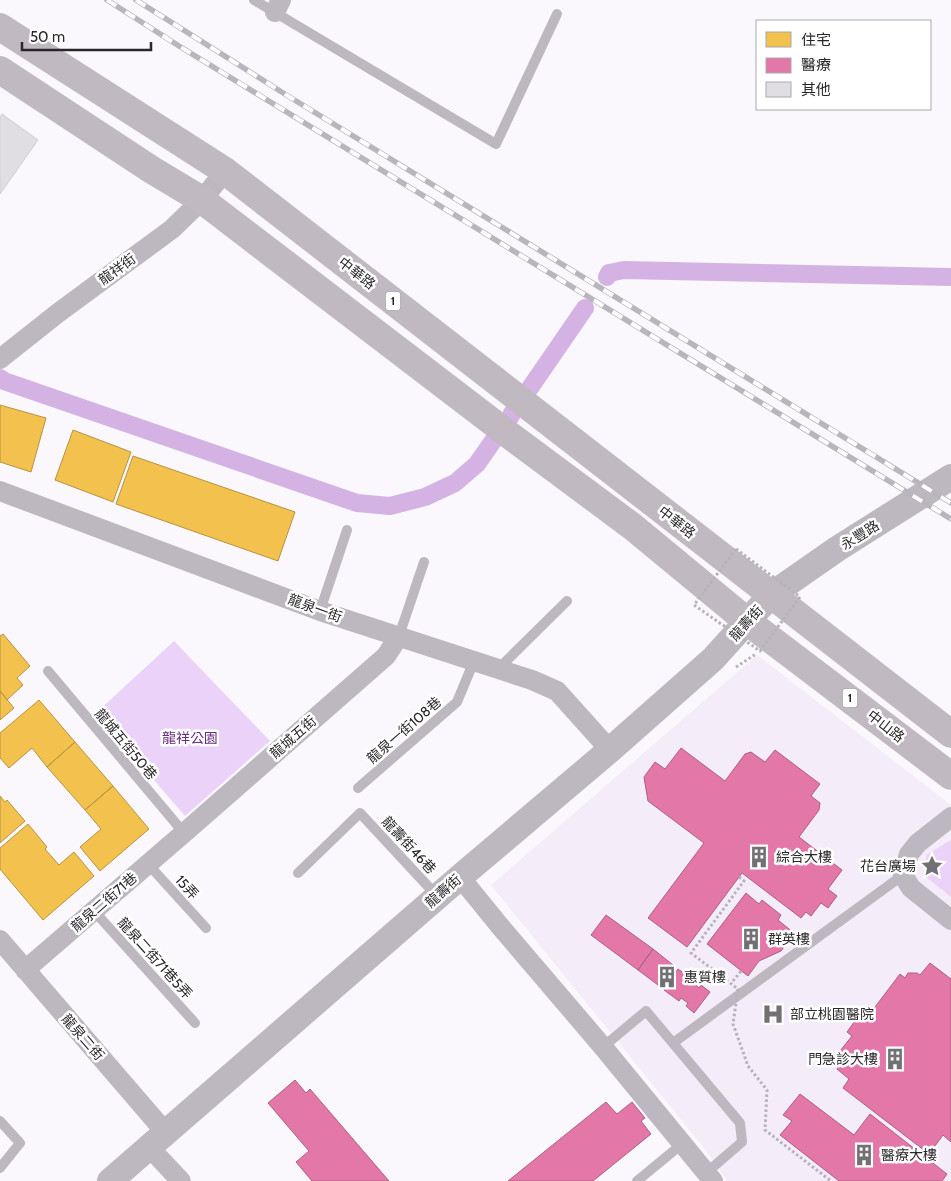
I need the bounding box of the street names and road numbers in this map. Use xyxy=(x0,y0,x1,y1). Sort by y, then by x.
street label: 龍祥街 xyxy=(95,249,139,289)
street label: 中華路 xyxy=(335,253,379,293)
road number: 1 xyxy=(386,292,400,310)
street label: 中華路 xyxy=(655,502,699,542)
street label: 永豐路 xyxy=(837,516,883,554)
street label: 龍泉一街 xyxy=(286,590,344,626)
street label: 龍壽街 xyxy=(725,601,767,645)
road number: 1 xyxy=(842,688,858,708)
street label: 龍泉一街108巷 xyxy=(363,693,445,767)
street label: 龍城五街50巷 xyxy=(91,705,161,783)
street label: 中山路 xyxy=(864,706,908,746)
street label: 龍城五街 xyxy=(266,712,320,762)
street label: 龍壽街46巷 xyxy=(378,813,440,877)
street label: 龍泉二街71巷 xyxy=(67,868,141,936)
street label: 龍壽街 xyxy=(421,870,465,912)
street label: 15弄 xyxy=(172,871,202,903)
street label: 龍泉二街71巷5弄 xyxy=(114,914,196,1002)
street label: 龍泉二街 xyxy=(58,1010,108,1064)

